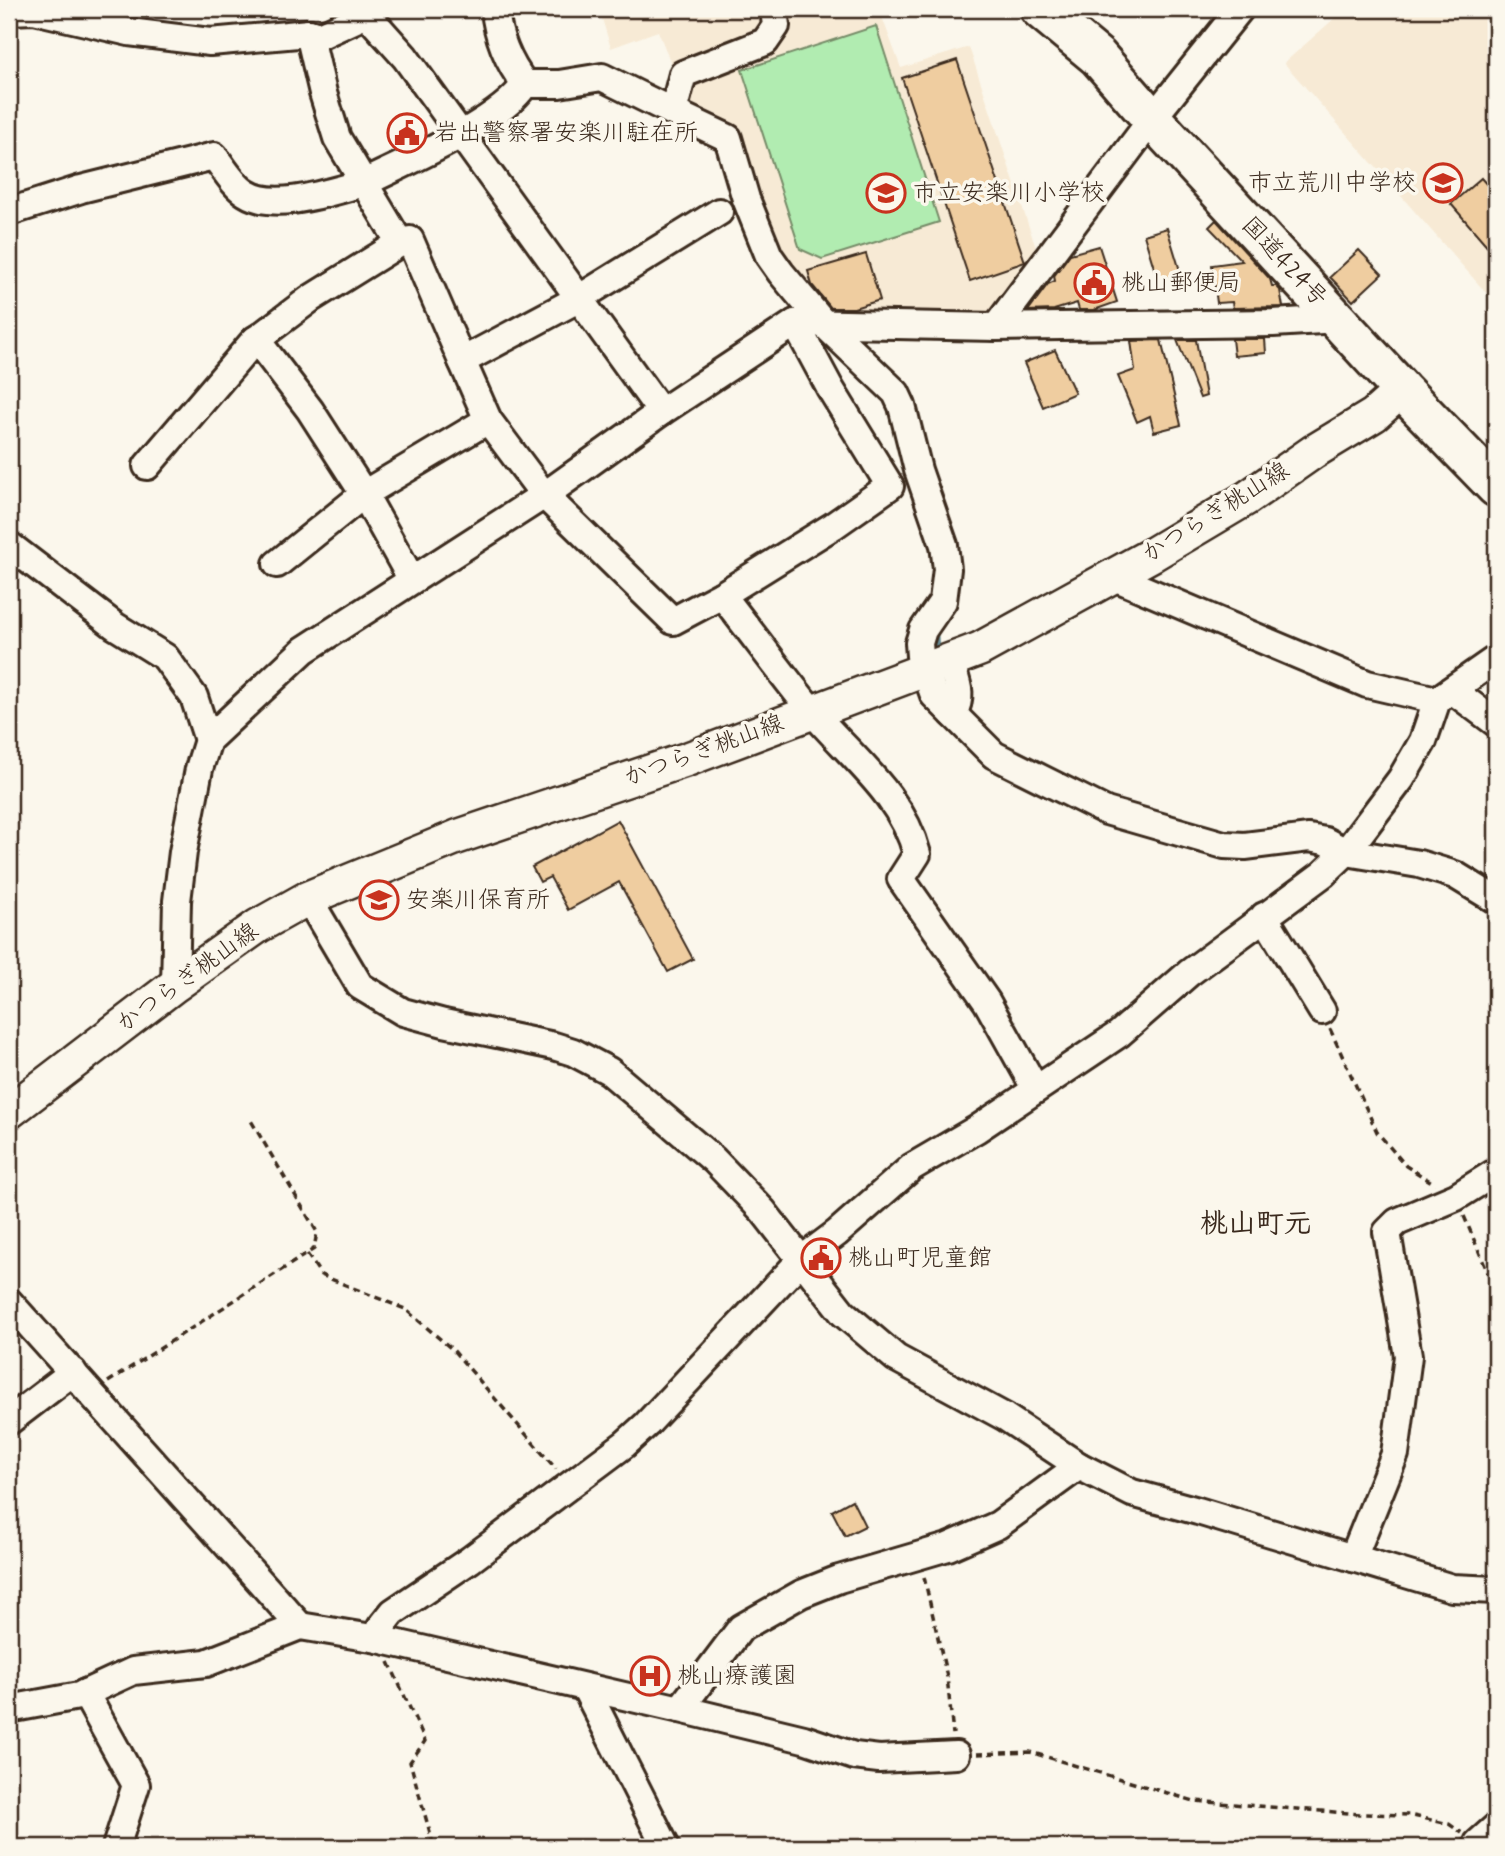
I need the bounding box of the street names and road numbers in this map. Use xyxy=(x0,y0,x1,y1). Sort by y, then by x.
street label: 国道424号 xyxy=(1234,210,1334,314)
street label: かつらぎ桃山線 xyxy=(1137,455,1295,571)
street label: かつらぎ桃山線 xyxy=(620,708,788,794)
street label: かつらぎ桃山線 xyxy=(111,916,265,1040)

